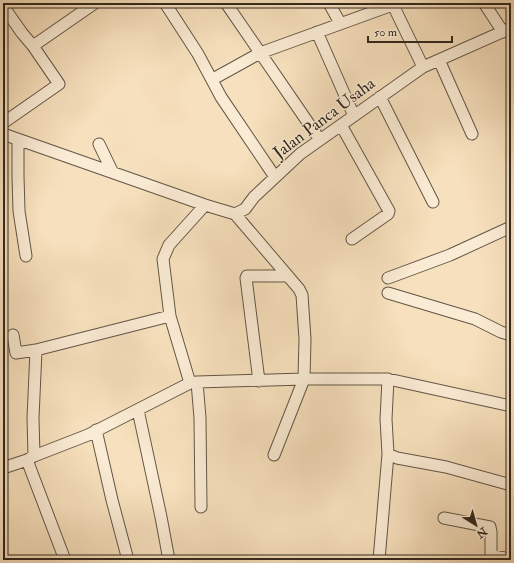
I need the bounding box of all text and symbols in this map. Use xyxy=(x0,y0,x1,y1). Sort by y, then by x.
scale bar xyxy=(368,18,452,44)
text: 50 m xyxy=(374,25,398,40)
street label: Jalan Panca Usaha xyxy=(268,72,381,165)
north arrow xyxy=(456,505,496,545)
text: N xyxy=(473,524,490,541)

